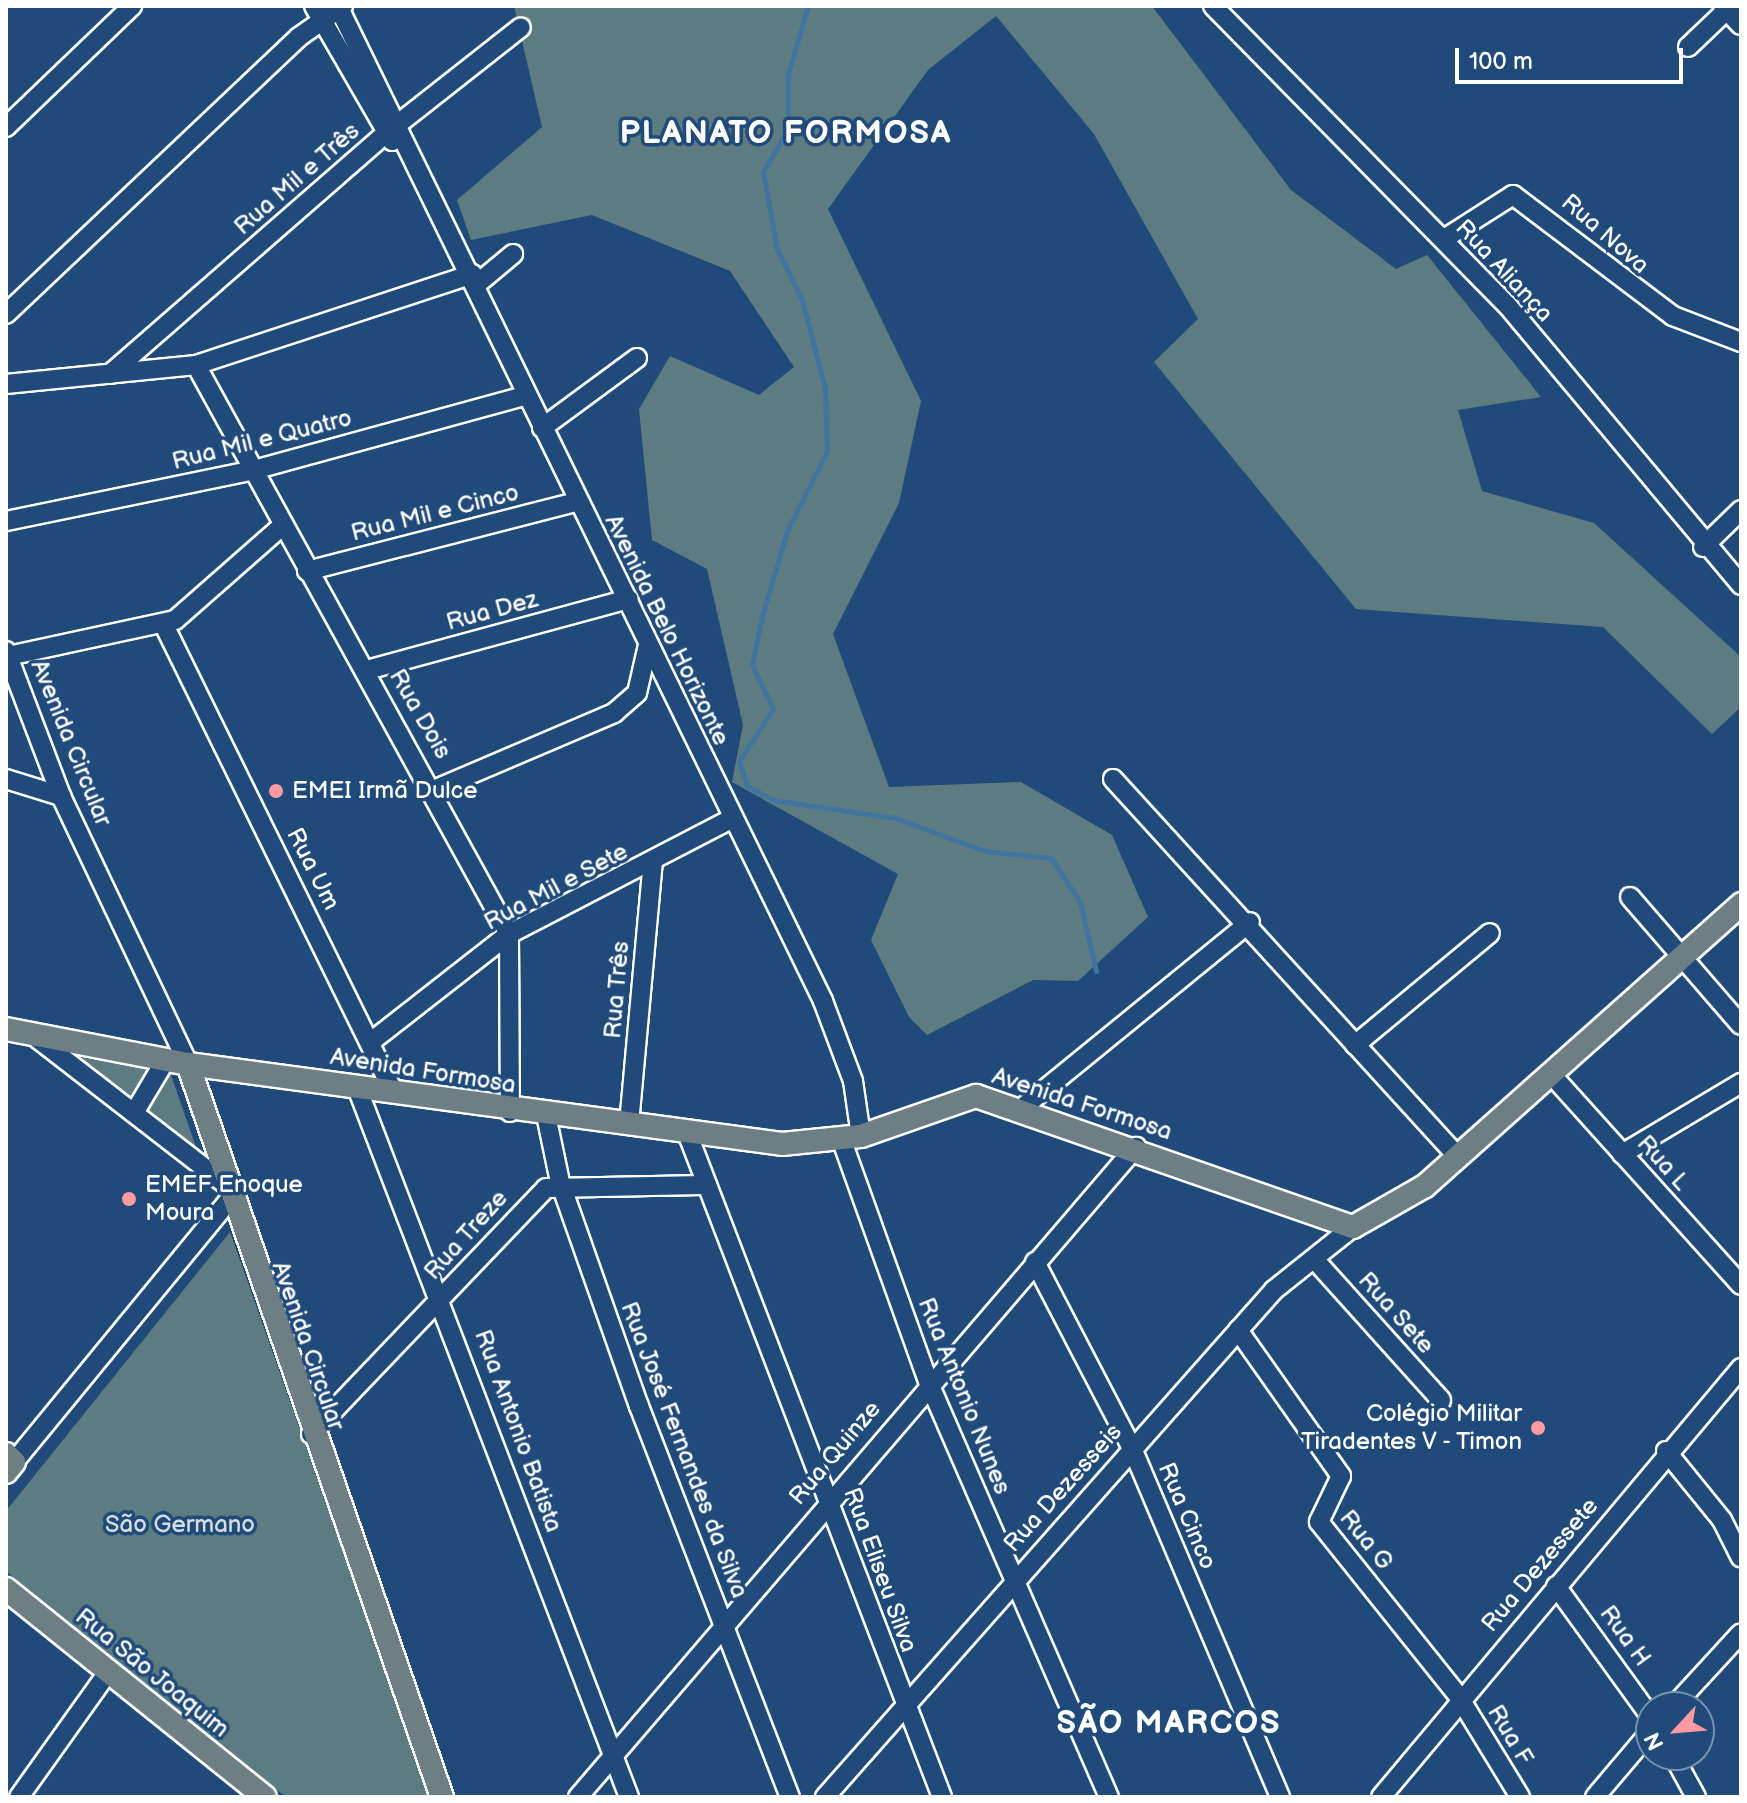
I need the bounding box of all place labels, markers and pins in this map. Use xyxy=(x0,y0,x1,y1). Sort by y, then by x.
place label: EMEI Irmã Dulce xyxy=(292,777,477,805)
marker: EMEI Irmã Dulce xyxy=(267,782,285,800)
place label: EMEF Enoque Moura xyxy=(145,1171,303,1227)
marker: EMEF Enoque Moura xyxy=(120,1190,138,1208)
place label: Colégio Militar Tiradentes V - Timon xyxy=(1298,1400,1522,1456)
marker: Colégio Militar Tiradentes V - Timon xyxy=(1529,1419,1547,1437)

